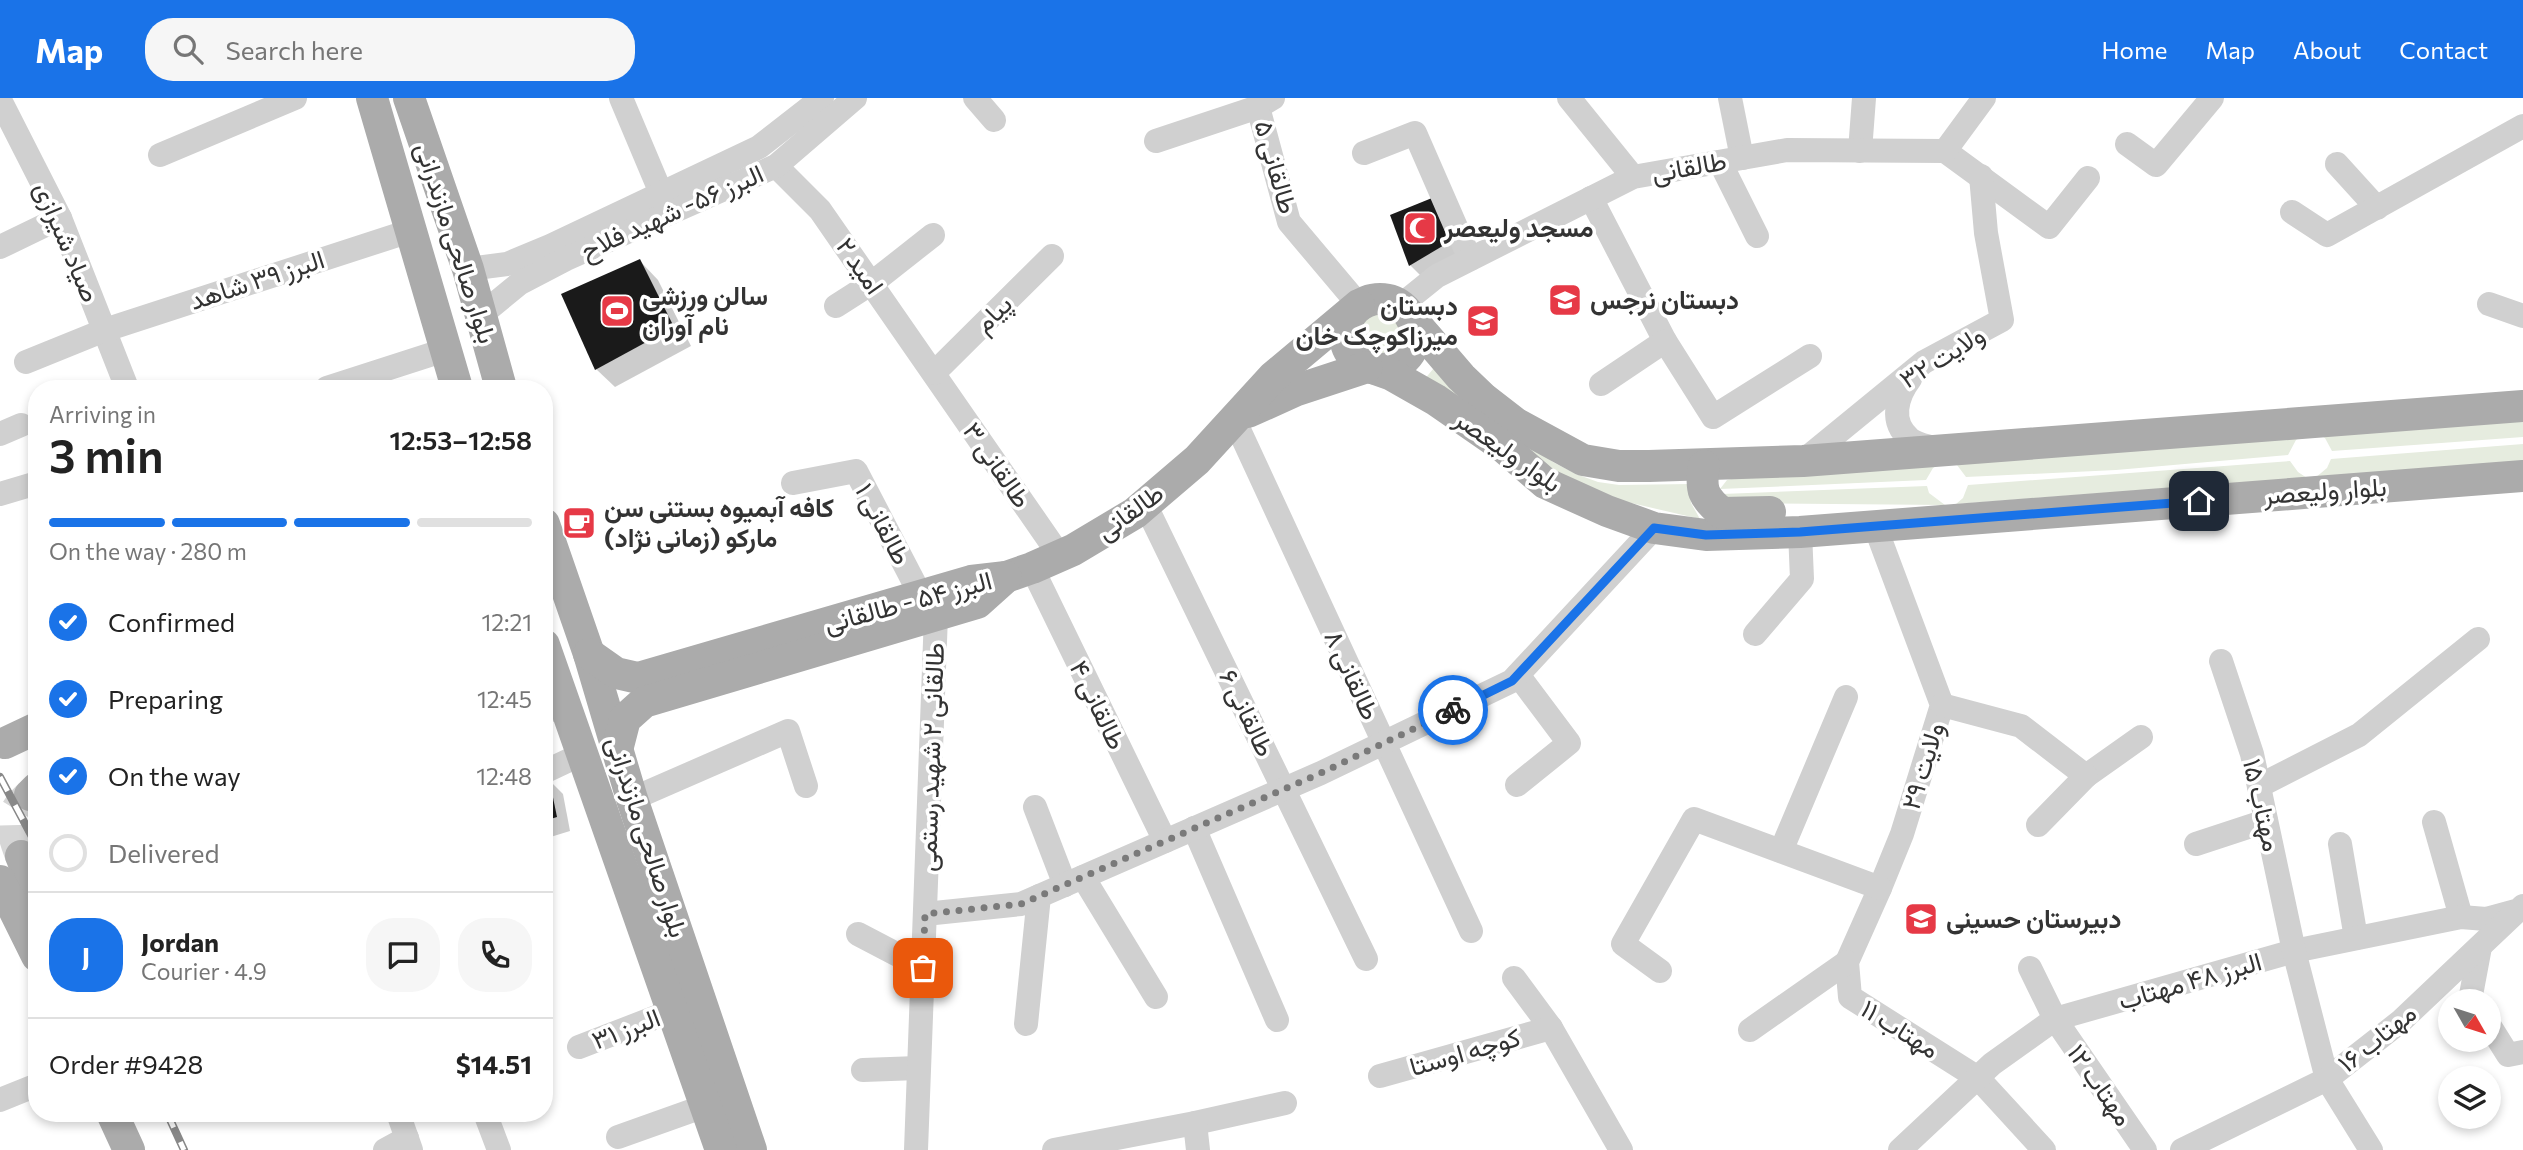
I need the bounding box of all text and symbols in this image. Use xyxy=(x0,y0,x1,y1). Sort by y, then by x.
search box xyxy=(145,18,635,81)
text: Map xyxy=(35,29,103,70)
icon: search xyxy=(169,30,207,68)
text: Search here xyxy=(225,34,363,65)
text: Home xyxy=(2102,35,2168,64)
text: Map xyxy=(2206,35,2255,64)
text: About xyxy=(2293,35,2361,64)
text: Contact xyxy=(2399,35,2488,64)
street label: طالقانی ۵ xyxy=(1247,116,1306,217)
street label: بلوار صالحی مازندرانی xyxy=(408,138,505,348)
street label: طالقانی xyxy=(1649,144,1729,189)
street label: البرز ۵۶- شهید فلاح xyxy=(575,156,769,268)
street label: صیاد شیرازی xyxy=(27,177,108,307)
mosque icon: مسجد ولیعصر xyxy=(1401,209,1439,247)
place label: مسجد ولیعصر xyxy=(1443,211,1594,244)
street label: امید ۲ xyxy=(830,231,892,300)
street label: البرز ۳۹ شاهد xyxy=(185,242,328,317)
place label: سالن ورزشی نام آوران xyxy=(642,279,768,343)
school or university icon: دبستان نرجس xyxy=(1546,281,1584,319)
place label: دبستان نرجس xyxy=(1590,283,1739,316)
street label: پیام xyxy=(967,288,1020,341)
place label: دبستان میرزاکوچک خان xyxy=(1295,289,1458,354)
sports icon: سالن ورزشی نام آوران xyxy=(598,292,636,330)
school or university icon: دبستان میرزاکوچک خان xyxy=(1464,302,1502,340)
street label: ولایت ۳۲ xyxy=(1893,318,1990,396)
text: Arriving in xyxy=(49,400,156,428)
street label: بلوار ولیعصر xyxy=(1448,401,1568,499)
street label: طالقانی ۳ xyxy=(956,415,1039,514)
text: 12:53–12:58 xyxy=(389,424,532,455)
text: 3 min xyxy=(49,426,164,482)
street label: بلوار ولیعصر xyxy=(2261,470,2388,511)
pin xyxy=(2169,471,2229,531)
street label: طالقانی xyxy=(1090,476,1170,547)
street label: طالقانی ۱ xyxy=(848,477,919,570)
icon: home xyxy=(2180,482,2218,520)
place label: کافه آبمیوه بستنی سن مارکو (زمانی نژاد) xyxy=(604,491,834,554)
cafe icon: کافه آبمیوه بستنی سن مارکو (زمانی نژاد) xyxy=(560,504,598,542)
text: On the way · 280 m xyxy=(49,537,247,565)
street label: البرز ۵۴ - طالقانی xyxy=(820,563,995,640)
icon: check xyxy=(49,603,87,641)
text: Confirmed xyxy=(108,606,235,637)
text: 12:21 xyxy=(481,608,532,636)
street label: طالقانی ۸ xyxy=(1317,625,1388,725)
street label: طالقانی ۲ شهید رستمی xyxy=(910,642,951,872)
street label: طالقانی ۴ xyxy=(1063,655,1134,755)
street label: طالقانی ۶ xyxy=(1212,664,1283,762)
courier xyxy=(1418,675,1488,745)
icon: check xyxy=(49,680,87,718)
text: Preparing xyxy=(108,683,223,714)
text: 12:45 xyxy=(477,685,532,713)
icon: bike xyxy=(1434,691,1472,729)
street label: ولایت ٢٩ xyxy=(1894,718,1951,814)
street label: بلوار صالحی مازندرانی xyxy=(599,732,696,942)
street label: مهتاب ۱۵ xyxy=(2236,755,2289,854)
icon: check xyxy=(49,757,87,795)
text: On the way xyxy=(108,760,241,791)
text: 12:48 xyxy=(476,762,532,790)
text: Delivered xyxy=(108,837,219,868)
school or university icon: دبیرستان حسینی xyxy=(1902,900,1940,938)
place label: دبیرستان حسینی xyxy=(1946,902,2121,935)
button: chat xyxy=(366,918,440,992)
button: phone xyxy=(458,918,532,992)
text: Jordan xyxy=(141,926,219,957)
pin xyxy=(893,938,953,998)
text: J xyxy=(82,940,90,971)
street label: البرز ۴۸ مهتاب xyxy=(2114,944,2265,1017)
icon: bag xyxy=(904,949,942,987)
text: Courier · 4.9 xyxy=(141,957,267,985)
north arrow xyxy=(2438,989,2501,1052)
map controls xyxy=(2438,989,2501,1129)
street label: مهتاب ۱۱ xyxy=(1855,992,1946,1065)
street label: مهتاب ۱۶ xyxy=(2331,996,2423,1079)
street label: البرز ۳۱ xyxy=(587,1000,665,1057)
street label: کوچه اوستا xyxy=(1406,1020,1525,1085)
street label: مهتاب ۱۲ xyxy=(2060,1037,2140,1132)
text: Order #9428 xyxy=(49,1048,203,1079)
text: $14.51 xyxy=(456,1048,532,1079)
button: layers xyxy=(2438,1066,2501,1129)

